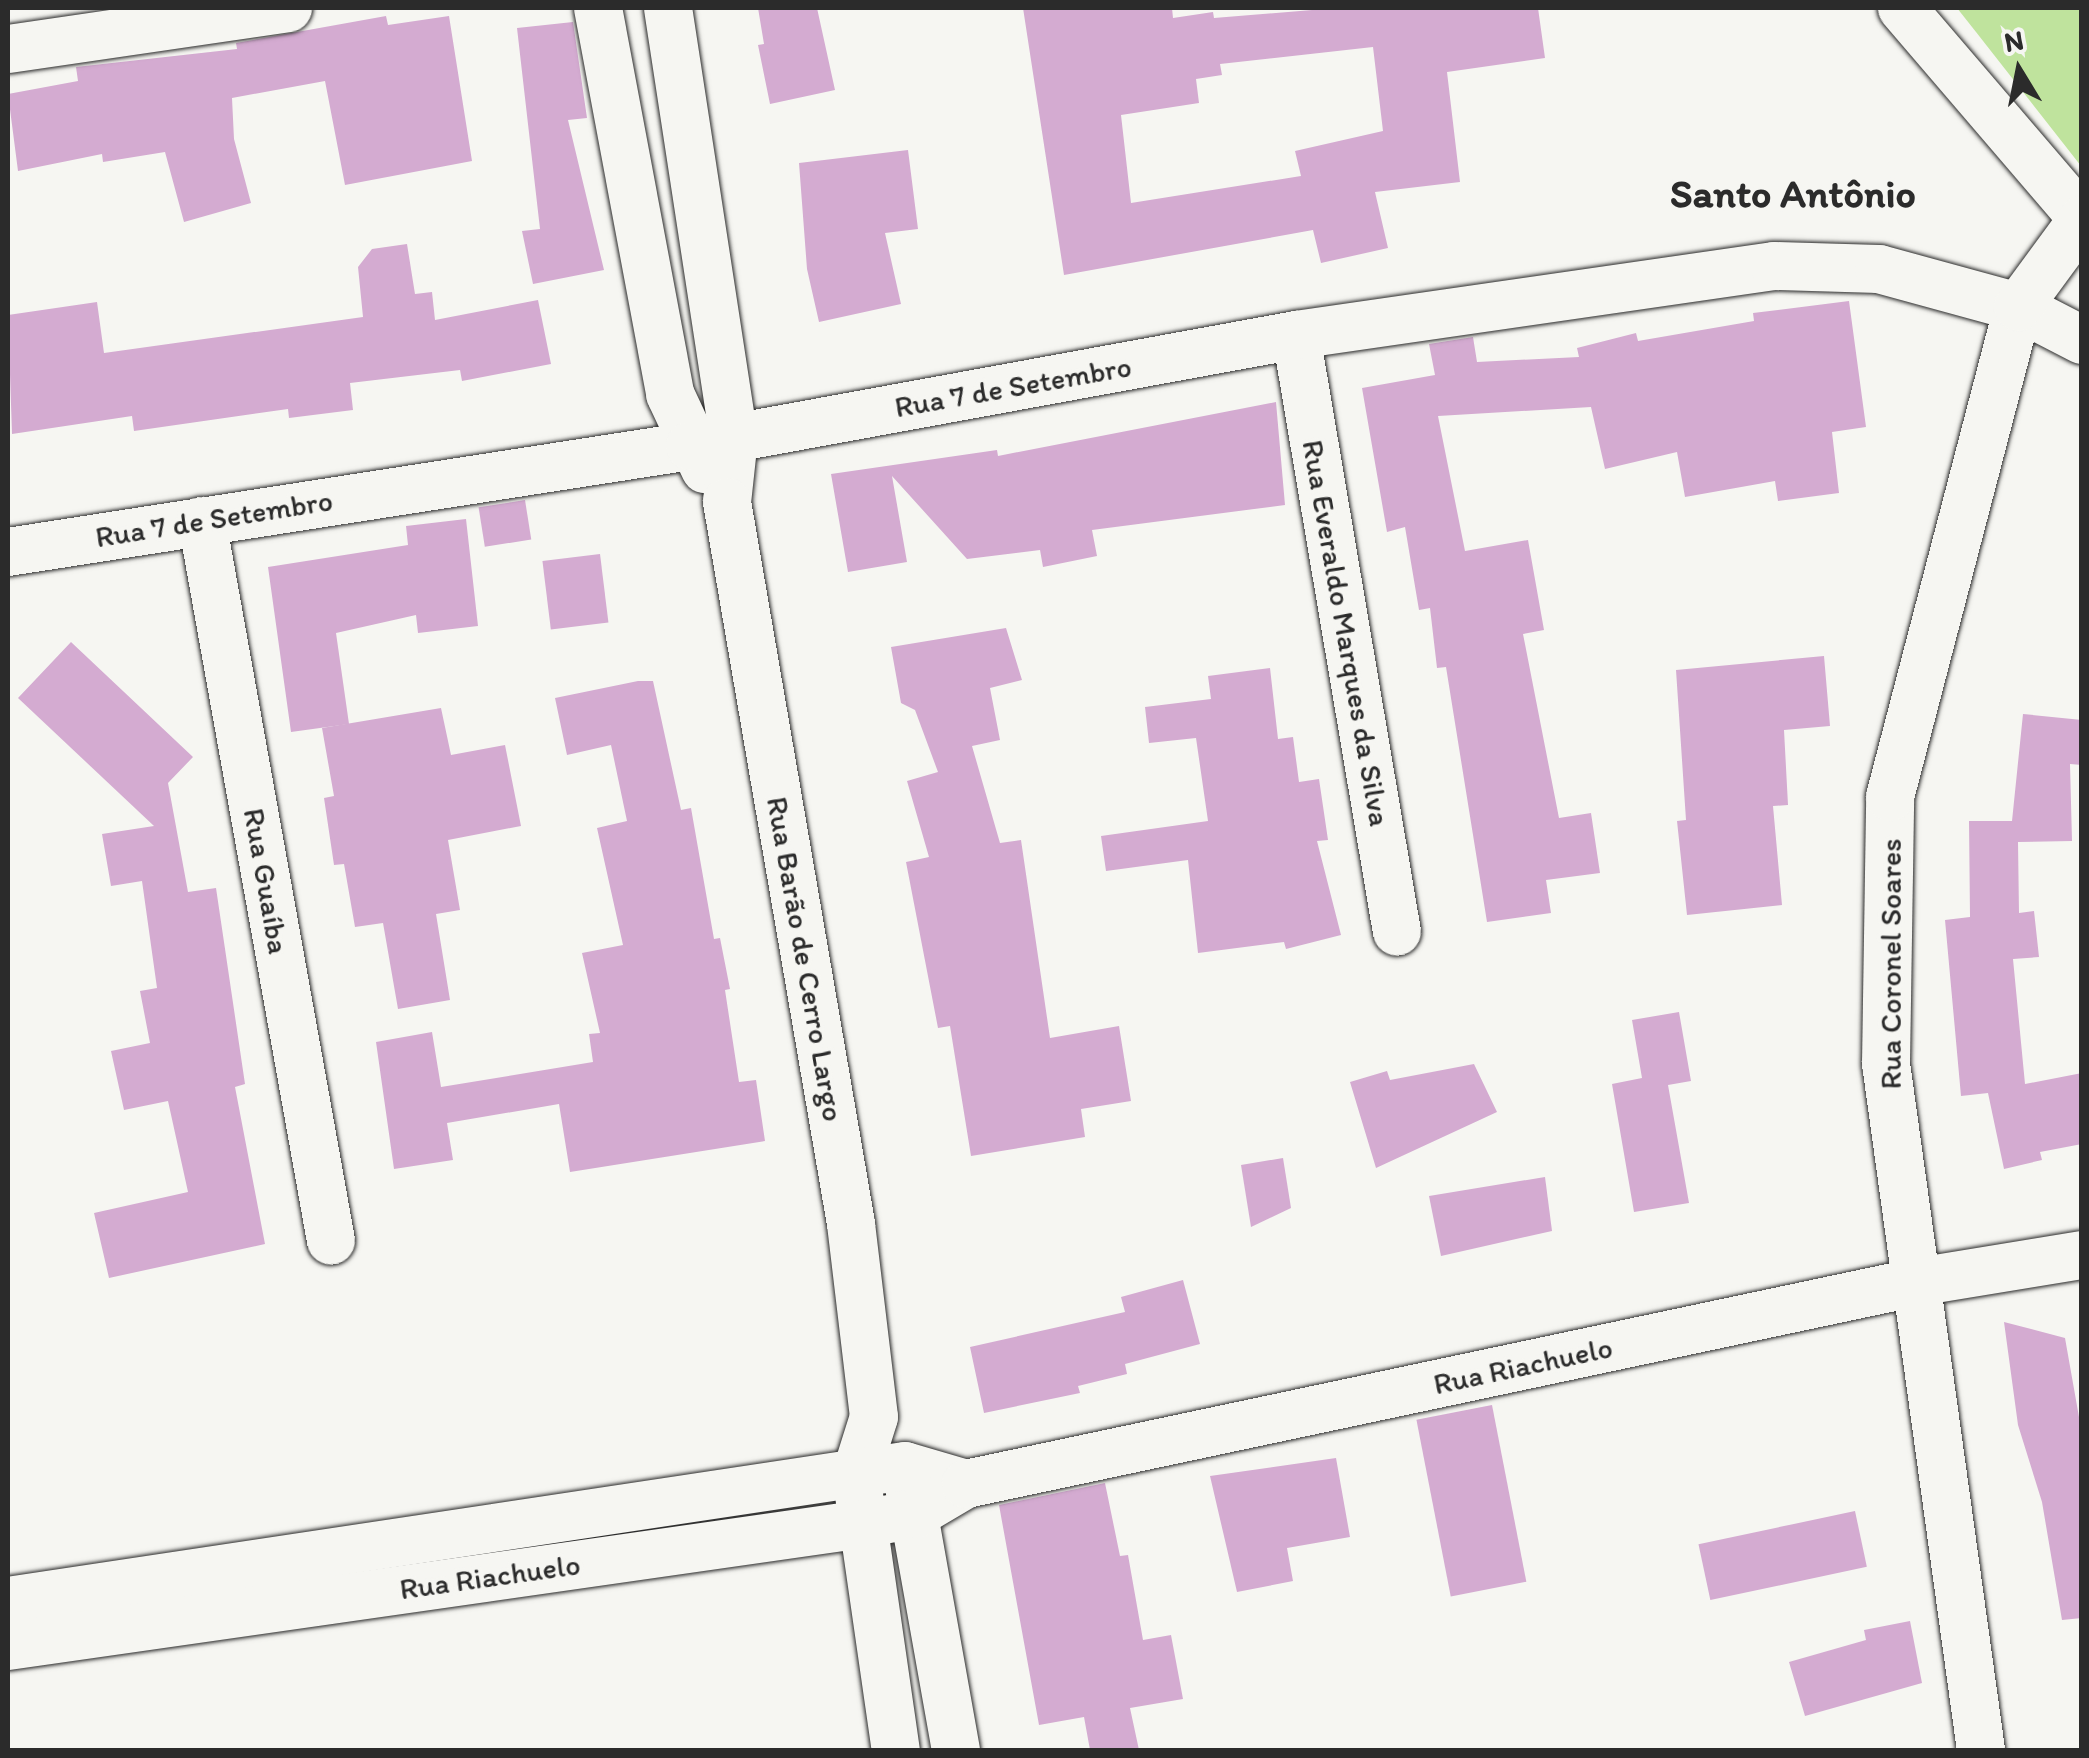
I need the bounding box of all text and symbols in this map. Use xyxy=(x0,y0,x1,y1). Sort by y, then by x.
north arrow xyxy=(1969,20,2069,120)
text: N xyxy=(2002,22,2026,59)
district label: Santo Antônio xyxy=(1669,169,1917,217)
street label: Rua 7 de Setembro xyxy=(892,349,1134,425)
street label: Rua Everaldo Marques da Silva xyxy=(1294,437,1398,829)
street label: Rua 7 de Setembro xyxy=(93,483,335,555)
street label: Rua Barão de Cerro Largo xyxy=(759,793,851,1125)
street label: Rua Guaíba xyxy=(235,805,297,957)
street label: Rua Coronel Soares xyxy=(1873,839,1909,1089)
street label: Rua Riachuelo xyxy=(1431,1330,1615,1402)
street label: Rua Riachuelo xyxy=(398,1547,582,1607)

